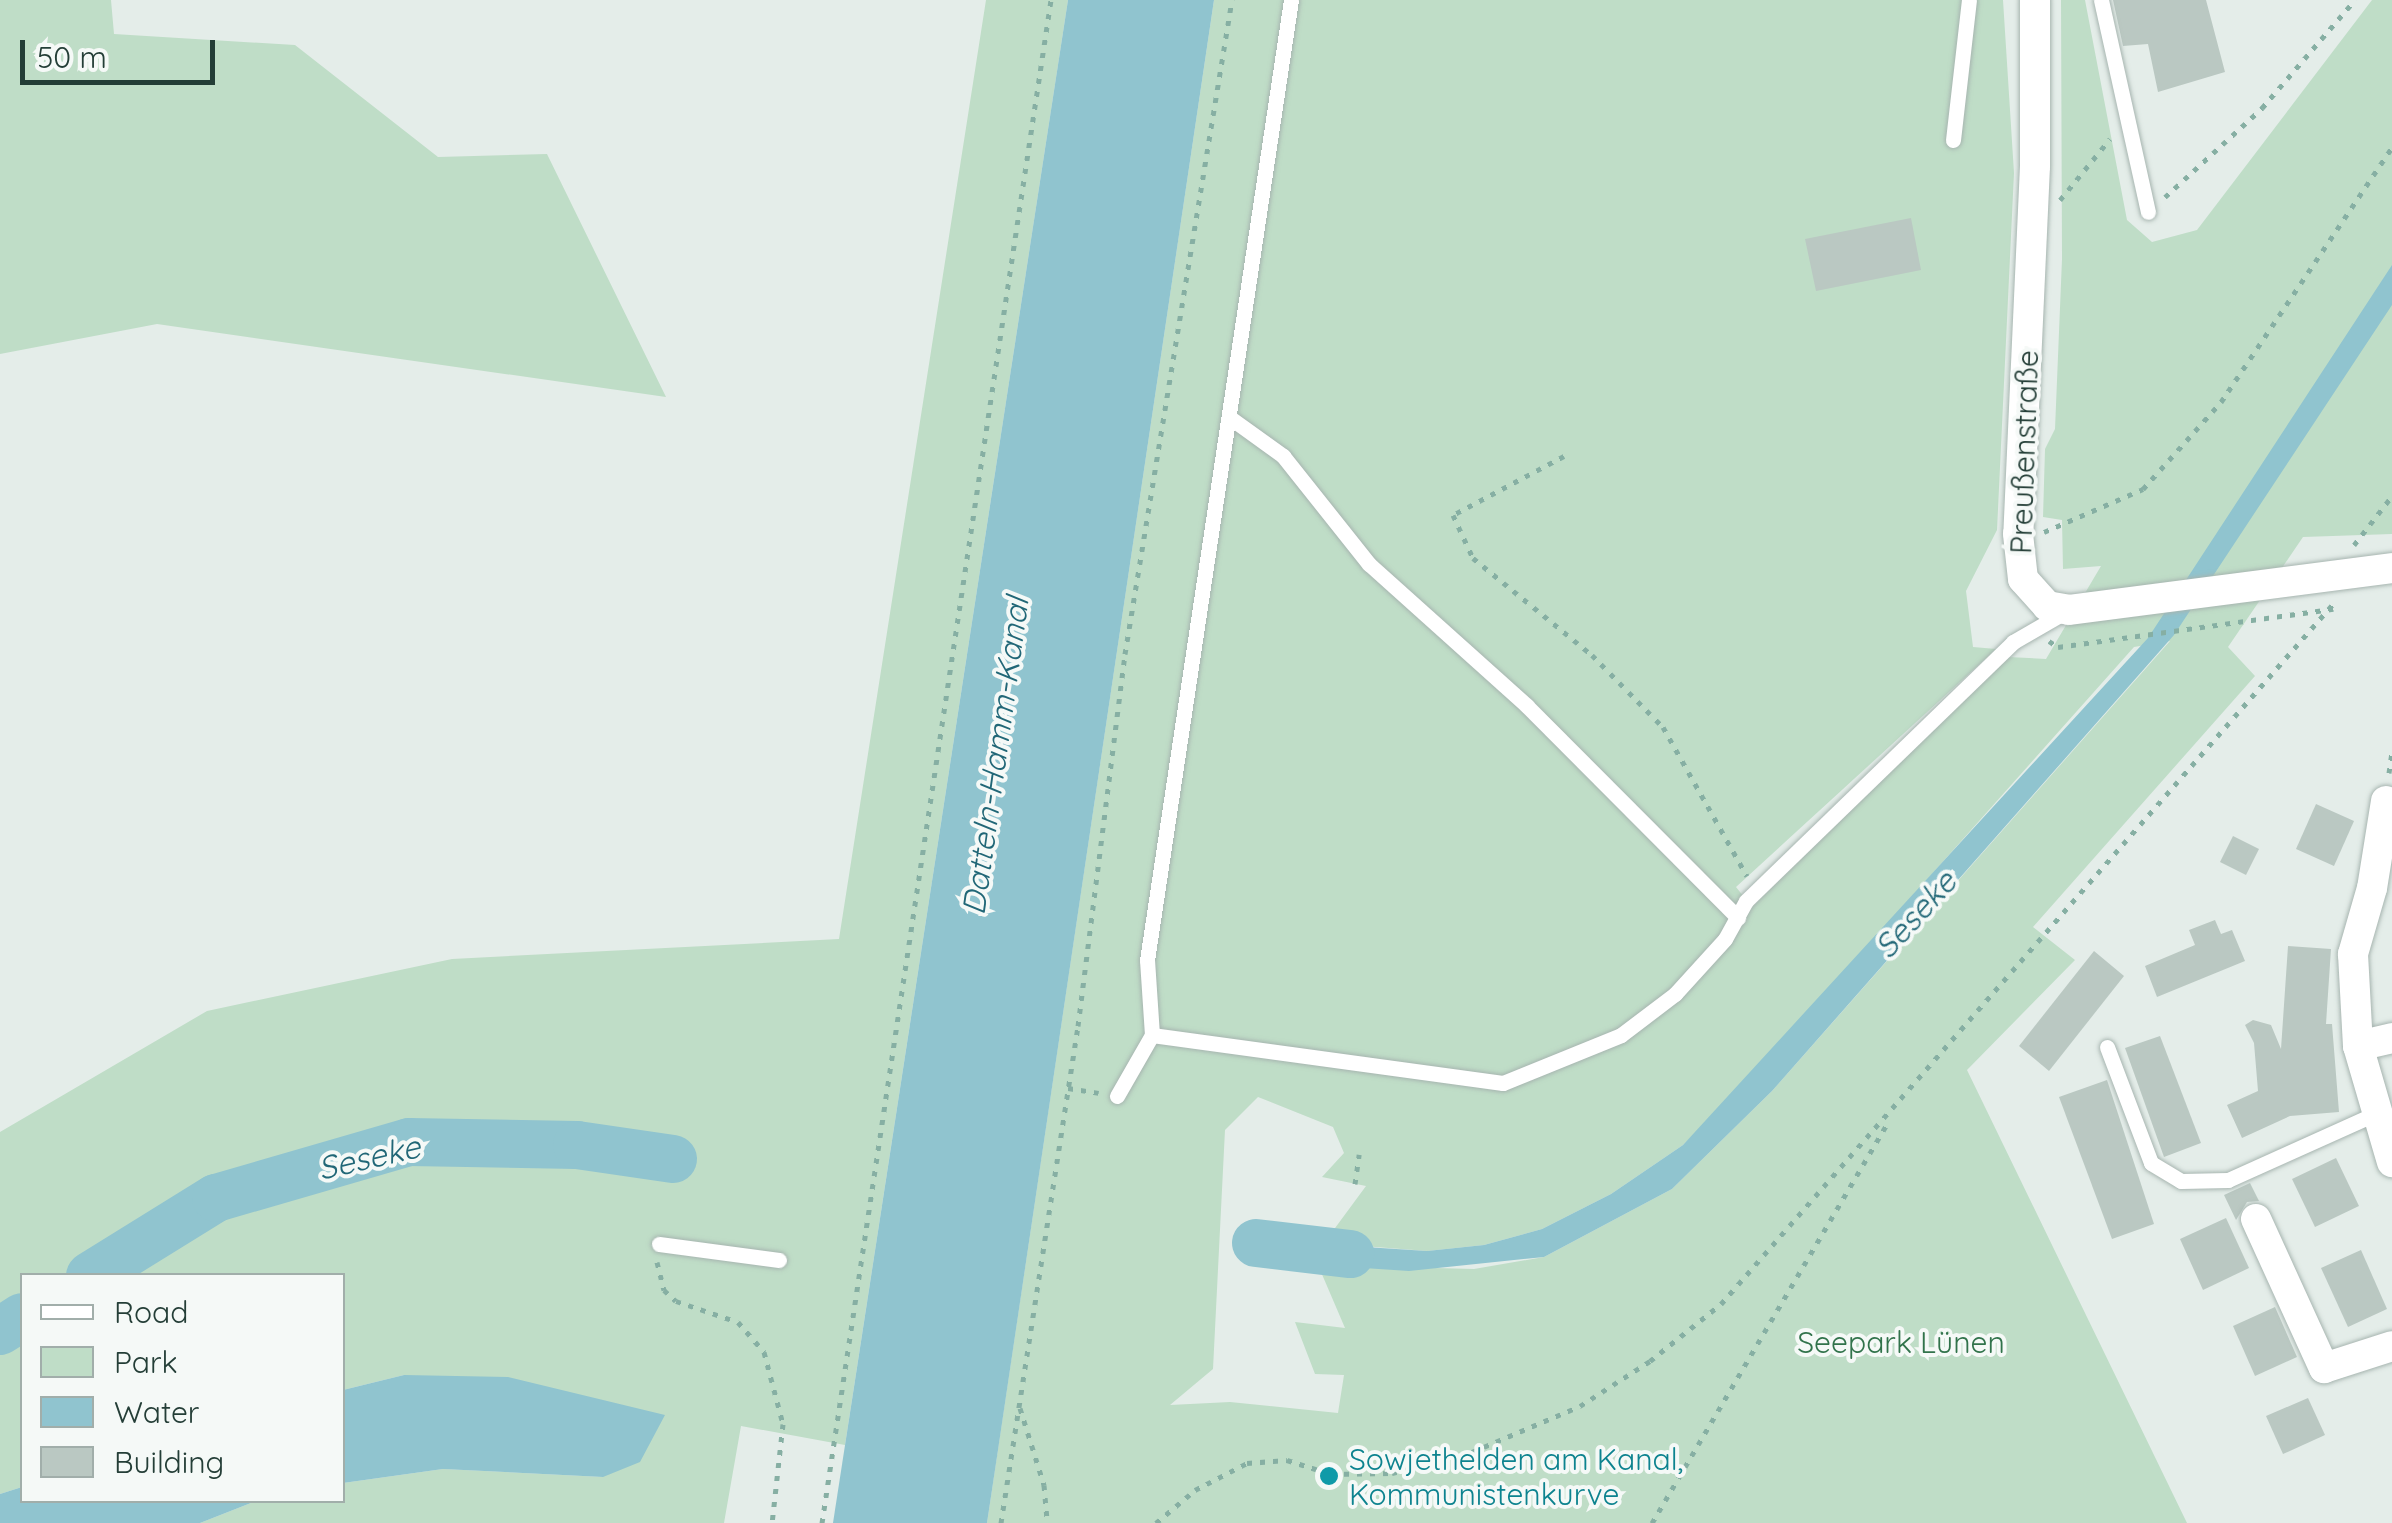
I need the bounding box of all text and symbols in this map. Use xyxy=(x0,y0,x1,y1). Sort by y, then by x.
scale bar xyxy=(25,20,220,82)
text: 50 m xyxy=(37,38,107,76)
street label: Preußenstraße xyxy=(2002,349,2046,555)
water label: Datteln-Hamm-Kanal xyxy=(954,595,1036,917)
water label: Seseke xyxy=(1866,863,1964,965)
water label: Seseke xyxy=(314,1127,424,1187)
legend xyxy=(20,1273,345,1503)
text: Road xyxy=(114,1293,188,1331)
park label: Seepark Lünen xyxy=(1797,1324,2005,1360)
text: Park xyxy=(114,1343,178,1381)
text: Water xyxy=(114,1393,199,1431)
place label: Sowjethelden am Kanal, Kommunistenkurve xyxy=(1349,1441,1683,1512)
text: Building xyxy=(114,1443,224,1481)
marker: Sowjethelden am Kanal, Kommunistenkurve xyxy=(1318,1465,1340,1487)

